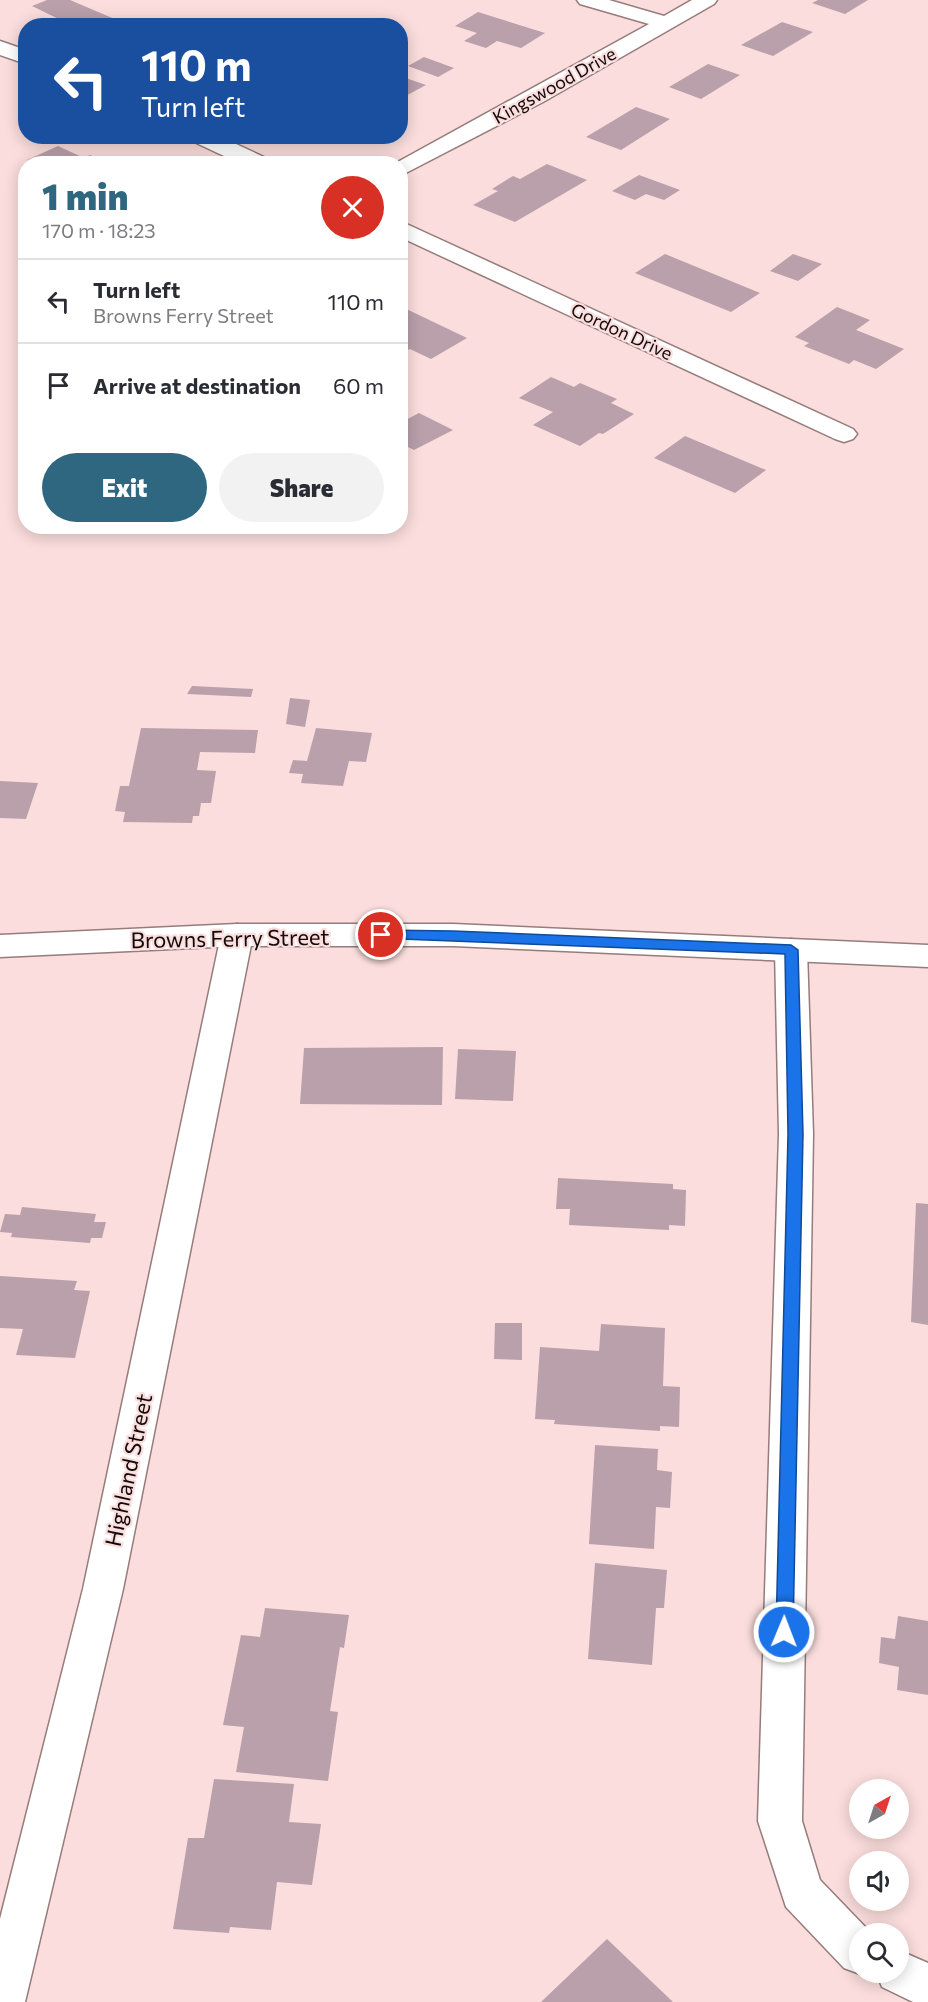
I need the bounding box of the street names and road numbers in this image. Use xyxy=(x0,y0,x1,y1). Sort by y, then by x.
street label: Kingswood Drive xyxy=(488,42,620,128)
street label: Gordon Drive xyxy=(568,298,676,364)
street label: Browns Ferry Street xyxy=(130,923,330,953)
street label: Highland Street xyxy=(99,1391,157,1549)

